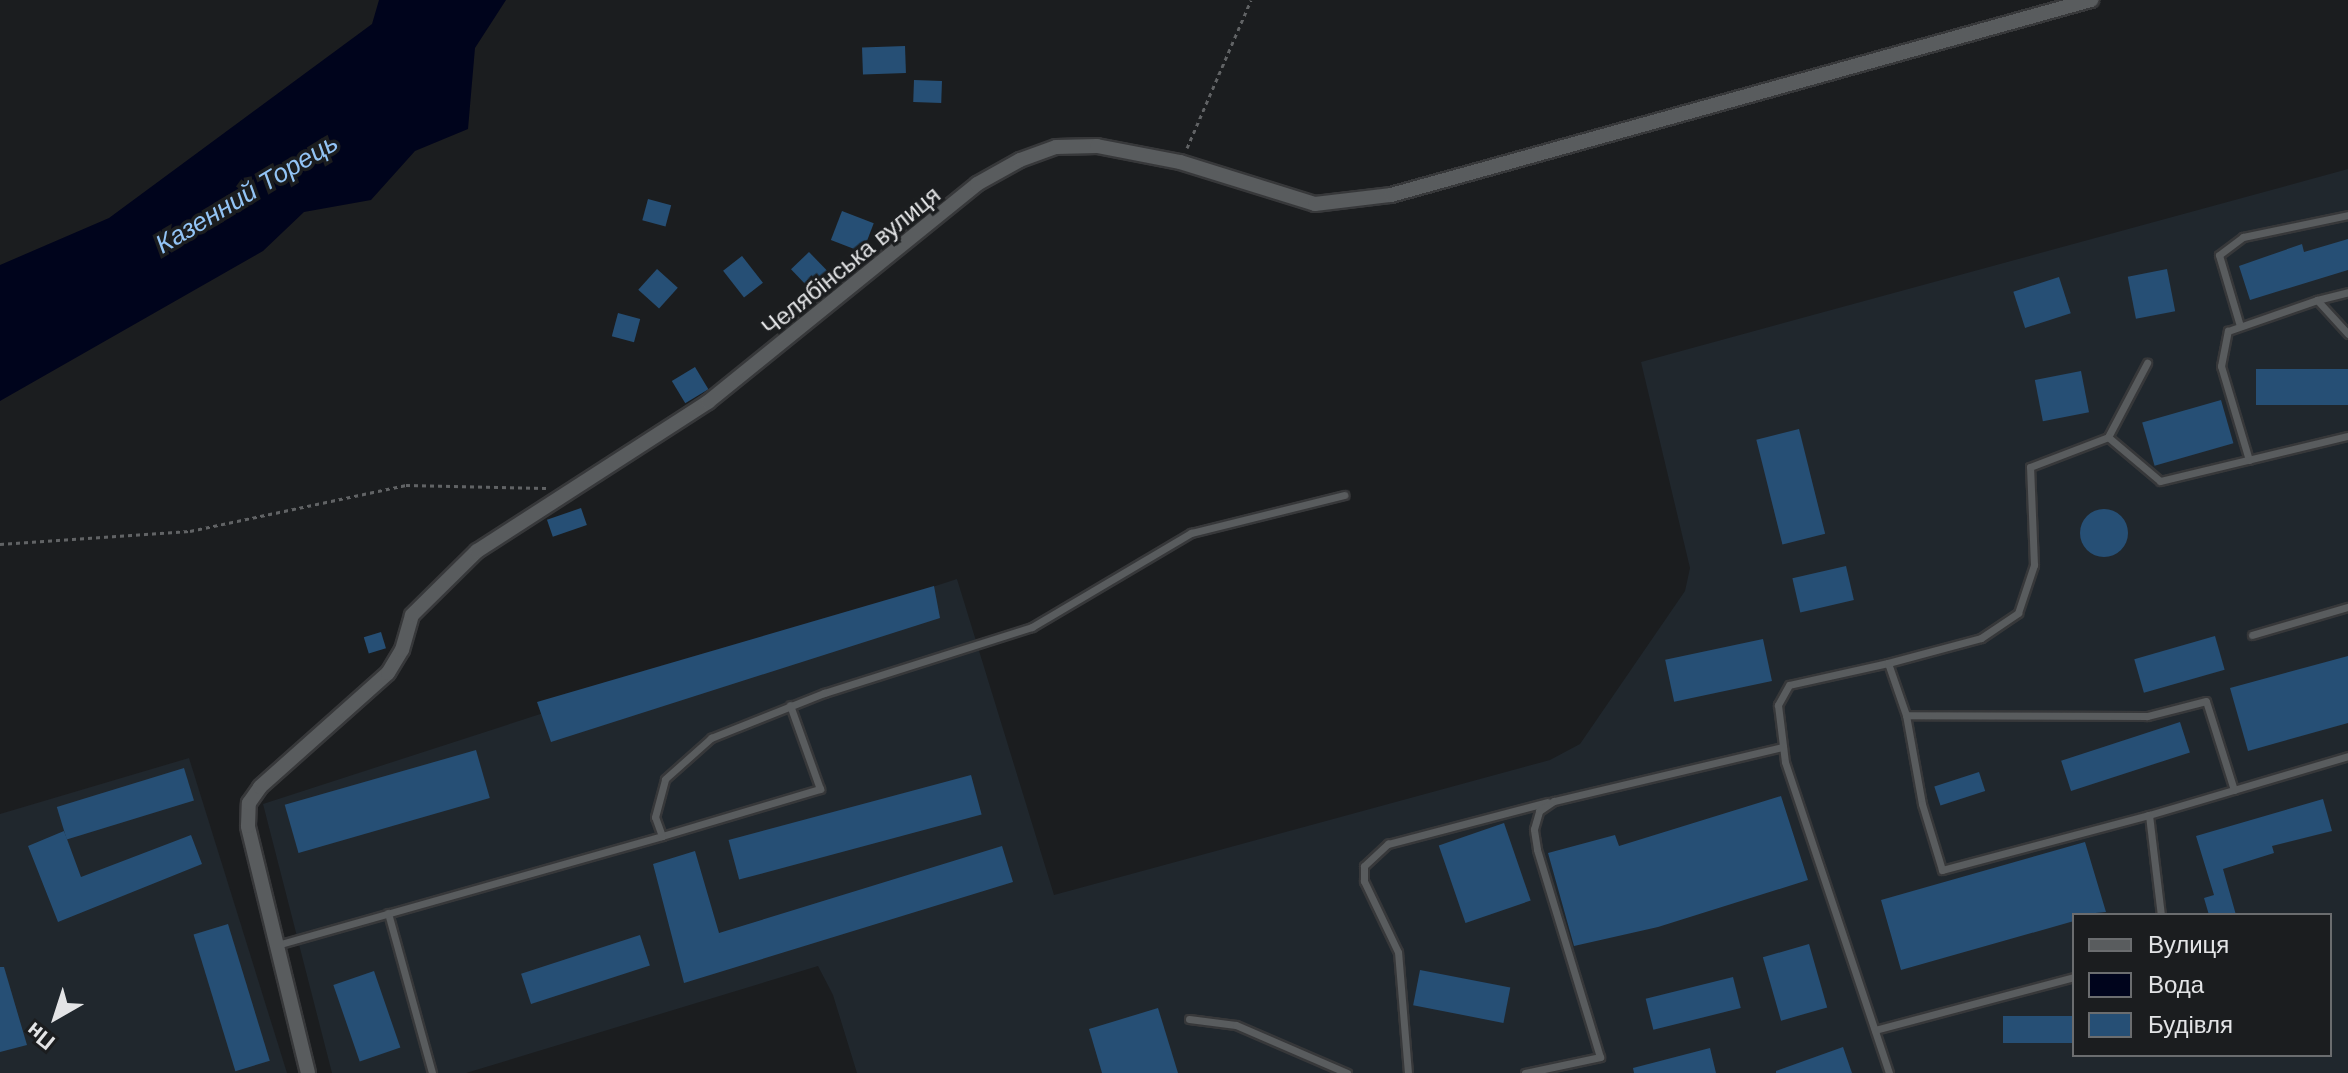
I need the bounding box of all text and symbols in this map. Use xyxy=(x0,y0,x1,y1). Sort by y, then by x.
water label: Казенний Торець xyxy=(150,127,344,261)
street label: Челябінська вулиця xyxy=(756,180,946,342)
legend xyxy=(2072,913,2332,1057)
text: Вулиця xyxy=(2148,931,2229,958)
text: Вода xyxy=(2148,971,2204,998)
north arrow xyxy=(16,977,96,1057)
text: Будівля xyxy=(2148,1011,2233,1038)
text: Пн xyxy=(21,1017,60,1055)

